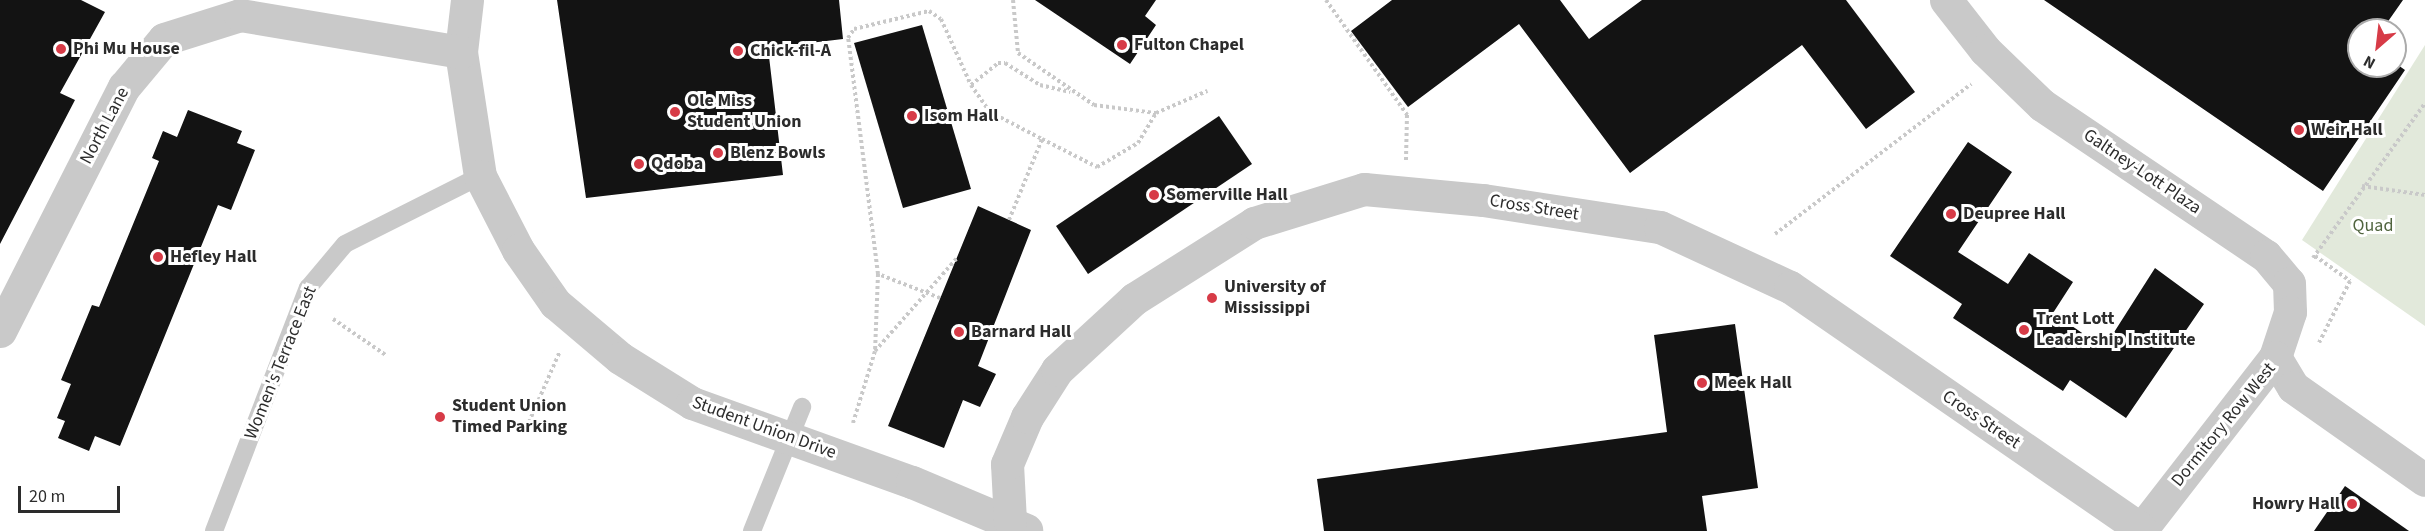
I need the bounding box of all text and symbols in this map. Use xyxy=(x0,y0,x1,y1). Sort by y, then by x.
north arrow xyxy=(2347,18,2407,78)
place label: Fulton Chapel xyxy=(1134,34,1244,56)
place label: Phi Mu House xyxy=(73,38,180,60)
marker: Fulton Chapel xyxy=(1115,38,1129,52)
place label: Chick-fil-A xyxy=(750,40,831,62)
marker: Phi Mu House xyxy=(54,42,68,56)
marker: Chick-fil-A xyxy=(731,44,745,58)
text: N xyxy=(2360,50,2379,74)
street label: North Lane xyxy=(76,84,134,168)
place label: Ole Miss Student Union xyxy=(687,91,802,134)
marker: Ole Miss Student Union xyxy=(668,105,682,119)
place label: Isom Hall xyxy=(924,105,998,127)
marker: Isom Hall xyxy=(905,109,919,123)
place label: Weir Hall xyxy=(2311,119,2383,141)
marker: Weir Hall xyxy=(2292,123,2306,137)
street label: Galtney-Lott Plaza xyxy=(2079,125,2205,219)
place label: Blenz Bowls xyxy=(730,142,825,164)
marker: Blenz Bowls xyxy=(711,146,725,160)
place label: Qdoba xyxy=(651,153,703,175)
marker: Qdoba xyxy=(632,157,646,171)
place label: Somerville Hall xyxy=(1166,184,1288,206)
marker: Somerville Hall xyxy=(1147,188,1161,202)
street label: Cross Street xyxy=(1488,190,1580,226)
place label: Deupree Hall xyxy=(1963,203,2065,225)
marker: Deupree Hall xyxy=(1944,207,1958,221)
park label: Quad xyxy=(2353,215,2393,237)
place label: Hefley Hall xyxy=(170,246,257,268)
marker: Hefley Hall xyxy=(151,250,165,264)
place label: University of Mississippi xyxy=(1224,277,1326,320)
street label: Women's Terrace East xyxy=(240,283,322,443)
marker: University of Mississippi xyxy=(1205,291,1219,305)
place label: Trent Lott Leadership Institute xyxy=(2036,309,2196,352)
place label: Barnard Hall xyxy=(971,321,1071,343)
marker: Trent Lott Leadership Institute xyxy=(2017,323,2031,337)
marker: Barnard Hall xyxy=(952,325,966,339)
street label: Dormitory Row West xyxy=(2167,359,2281,491)
place label: Meek Hall xyxy=(1714,372,1792,394)
marker: Meek Hall xyxy=(1695,376,1709,390)
street label: Cross Street xyxy=(1938,386,2024,454)
street label: Student Union Drive xyxy=(689,392,839,464)
place label: Student Union Timed Parking xyxy=(452,396,567,438)
marker: Student Union Timed Parking xyxy=(433,410,447,424)
scale bar xyxy=(21,474,123,512)
text: 20 m xyxy=(29,484,65,509)
place label: Howry Hall xyxy=(2252,493,2340,515)
marker: Howry Hall xyxy=(2345,497,2359,511)

